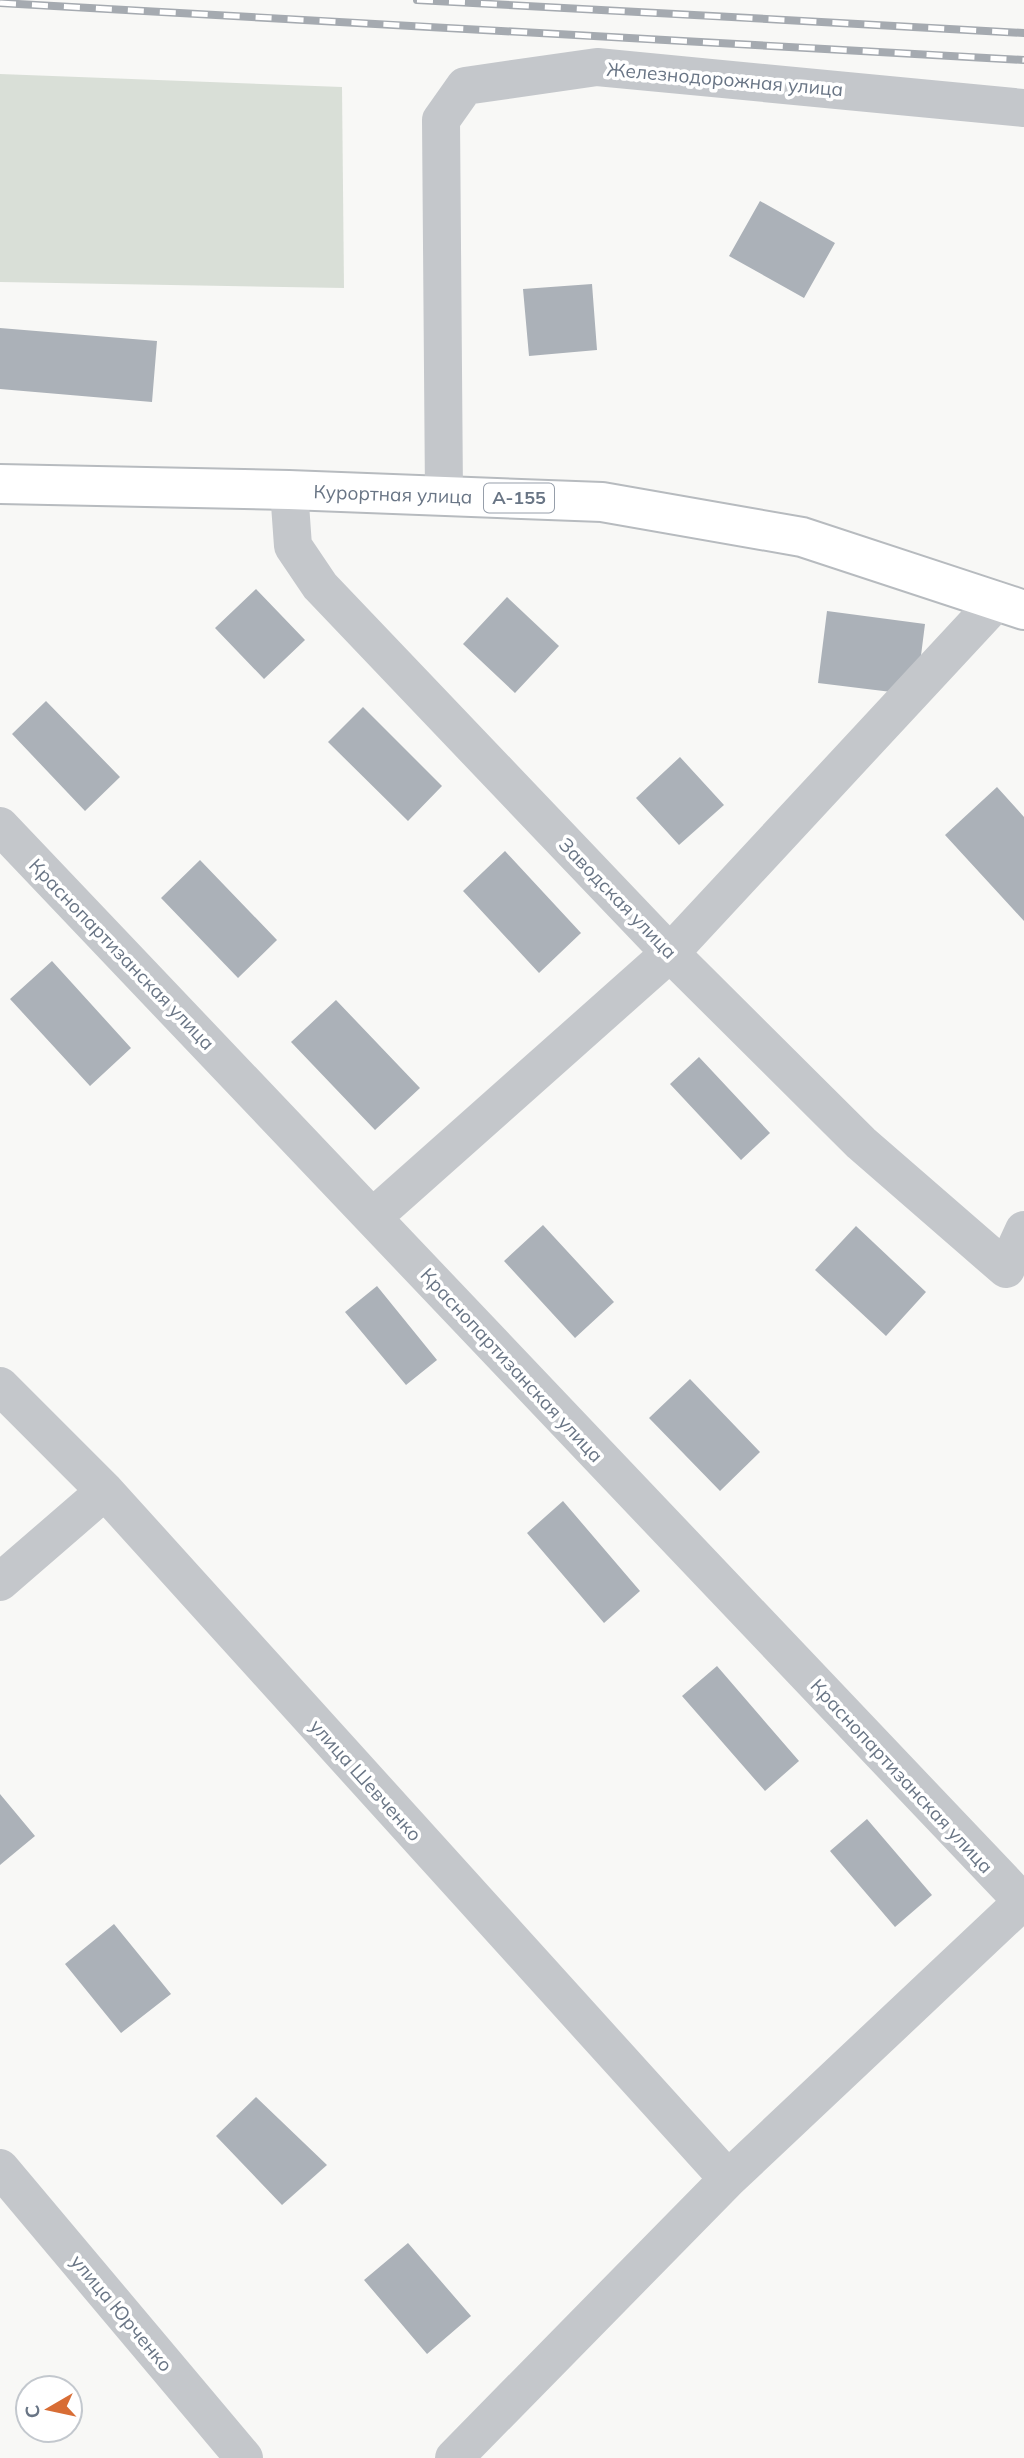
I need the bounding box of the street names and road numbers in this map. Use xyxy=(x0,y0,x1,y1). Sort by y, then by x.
street label: Железнодорожная улица xyxy=(606,57,844,101)
street label: Курортная улица xyxy=(313,479,473,509)
road number: А-155 xyxy=(484,484,554,512)
street label: Заводская улица xyxy=(554,832,682,964)
street label: Краснопартизанская улица xyxy=(24,853,220,1055)
street label: Краснопартизанская улица xyxy=(416,1263,608,1467)
street label: Краснопартизанская улица xyxy=(806,1674,998,1878)
street label: улица Шевченко xyxy=(305,1714,427,1846)
street label: улица Юрченко xyxy=(66,2250,178,2376)

